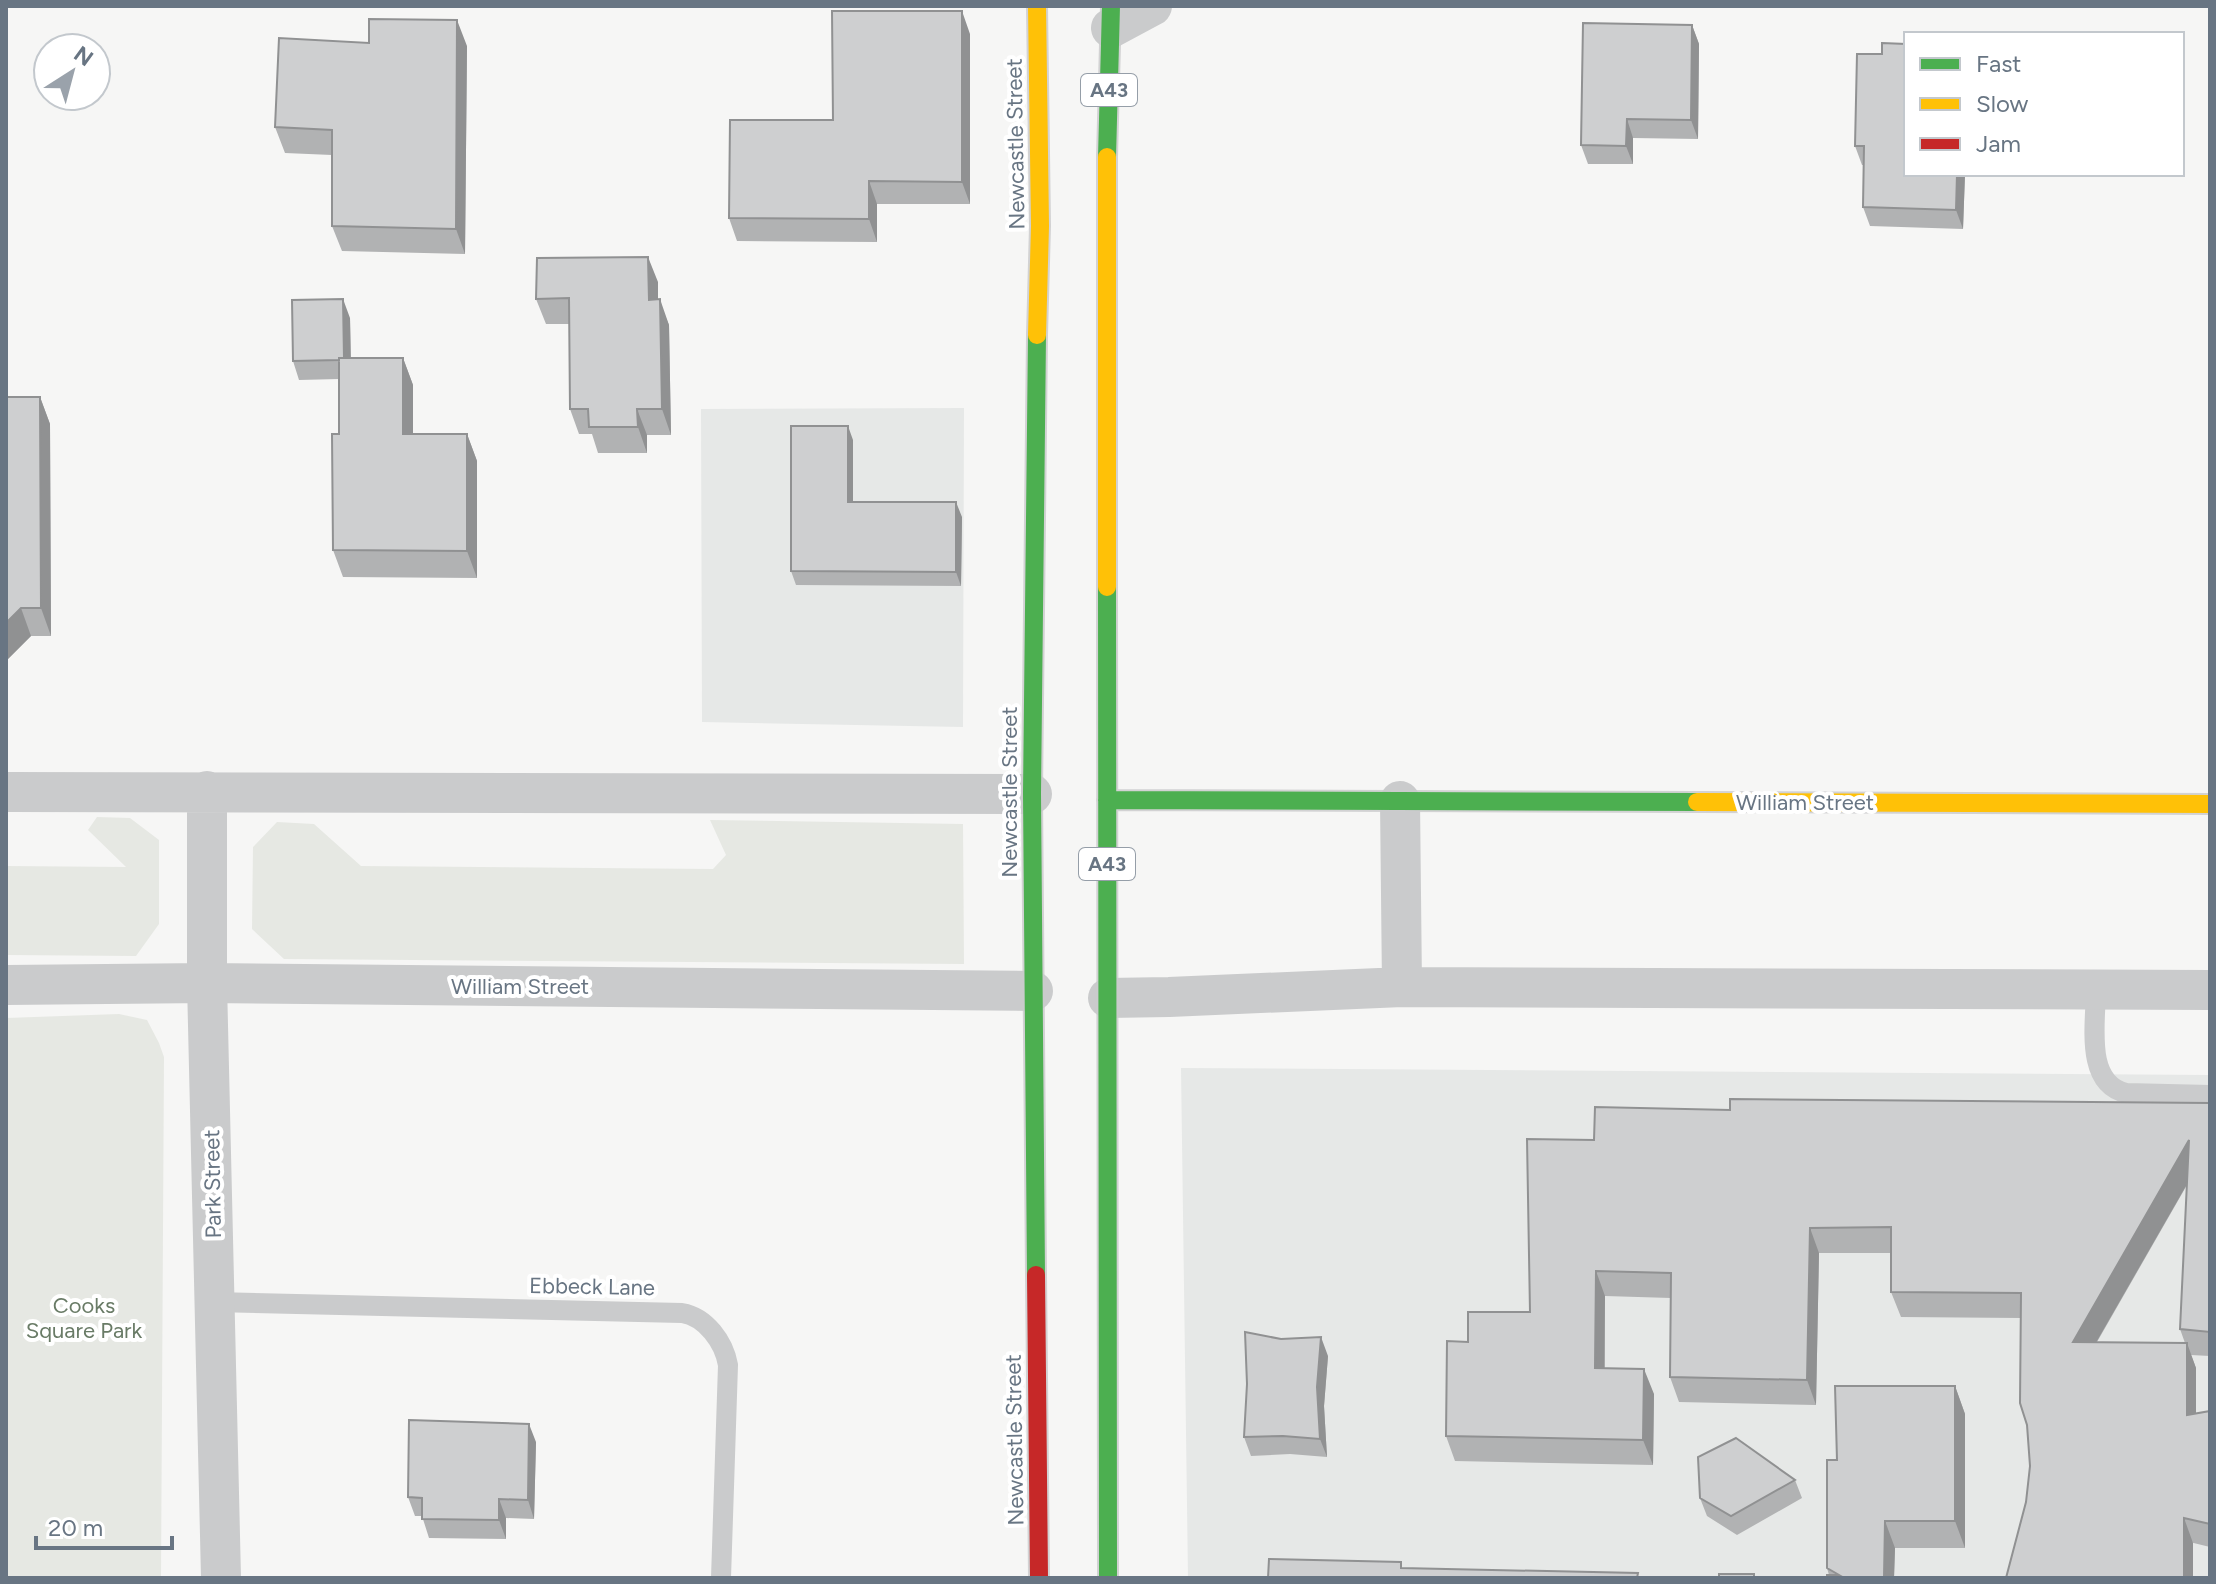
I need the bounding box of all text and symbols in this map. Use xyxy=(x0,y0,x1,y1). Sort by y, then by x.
north arrow xyxy=(32,32,112,112)
legend xyxy=(1904,32,2184,176)
text: N xyxy=(69,40,98,72)
text: Fast xyxy=(1976,49,2021,78)
street label: Newcastle Street xyxy=(1001,58,1030,230)
road number: A43 xyxy=(1081,74,1137,106)
text: Slow xyxy=(1976,89,2029,118)
text: Jam xyxy=(1976,129,2021,158)
street label: Newcastle Street xyxy=(996,706,1023,878)
street label: William Street xyxy=(1736,789,1874,816)
road number: A43 xyxy=(1079,848,1135,880)
street label: William Street xyxy=(451,973,589,1000)
street label: Park Street xyxy=(198,1129,227,1239)
street label: Ebbeck Lane xyxy=(529,1272,655,1301)
park label: Cooks Square Park xyxy=(26,1292,143,1344)
street label: Newcastle Street xyxy=(1000,1354,1029,1526)
scale bar xyxy=(36,1500,172,1550)
text: 20 m xyxy=(48,1513,103,1542)

